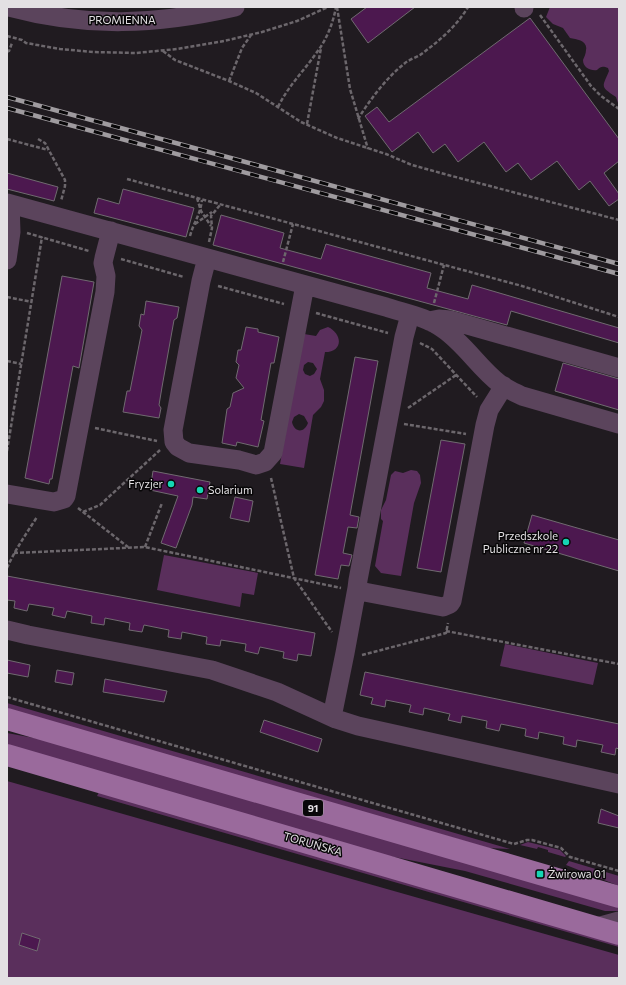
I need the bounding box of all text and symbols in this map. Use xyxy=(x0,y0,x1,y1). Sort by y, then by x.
street label: PROMIENNA xyxy=(88,13,156,26)
place label: Fryzjer xyxy=(128,477,164,490)
marker: Fryzjer xyxy=(166,479,176,489)
place label: Solarium xyxy=(208,483,253,496)
marker: Solarium xyxy=(195,485,205,495)
place label: Przedszkole Publiczne nr 22 xyxy=(483,529,558,555)
marker: Przedszkole Publiczne nr 22 xyxy=(561,537,571,547)
road number: 91 xyxy=(303,800,323,816)
street label: TORUŃSKA xyxy=(282,828,345,858)
place label: Żwirowa 01 xyxy=(548,866,606,880)
marker: Żwirowa 01 xyxy=(535,869,545,879)

